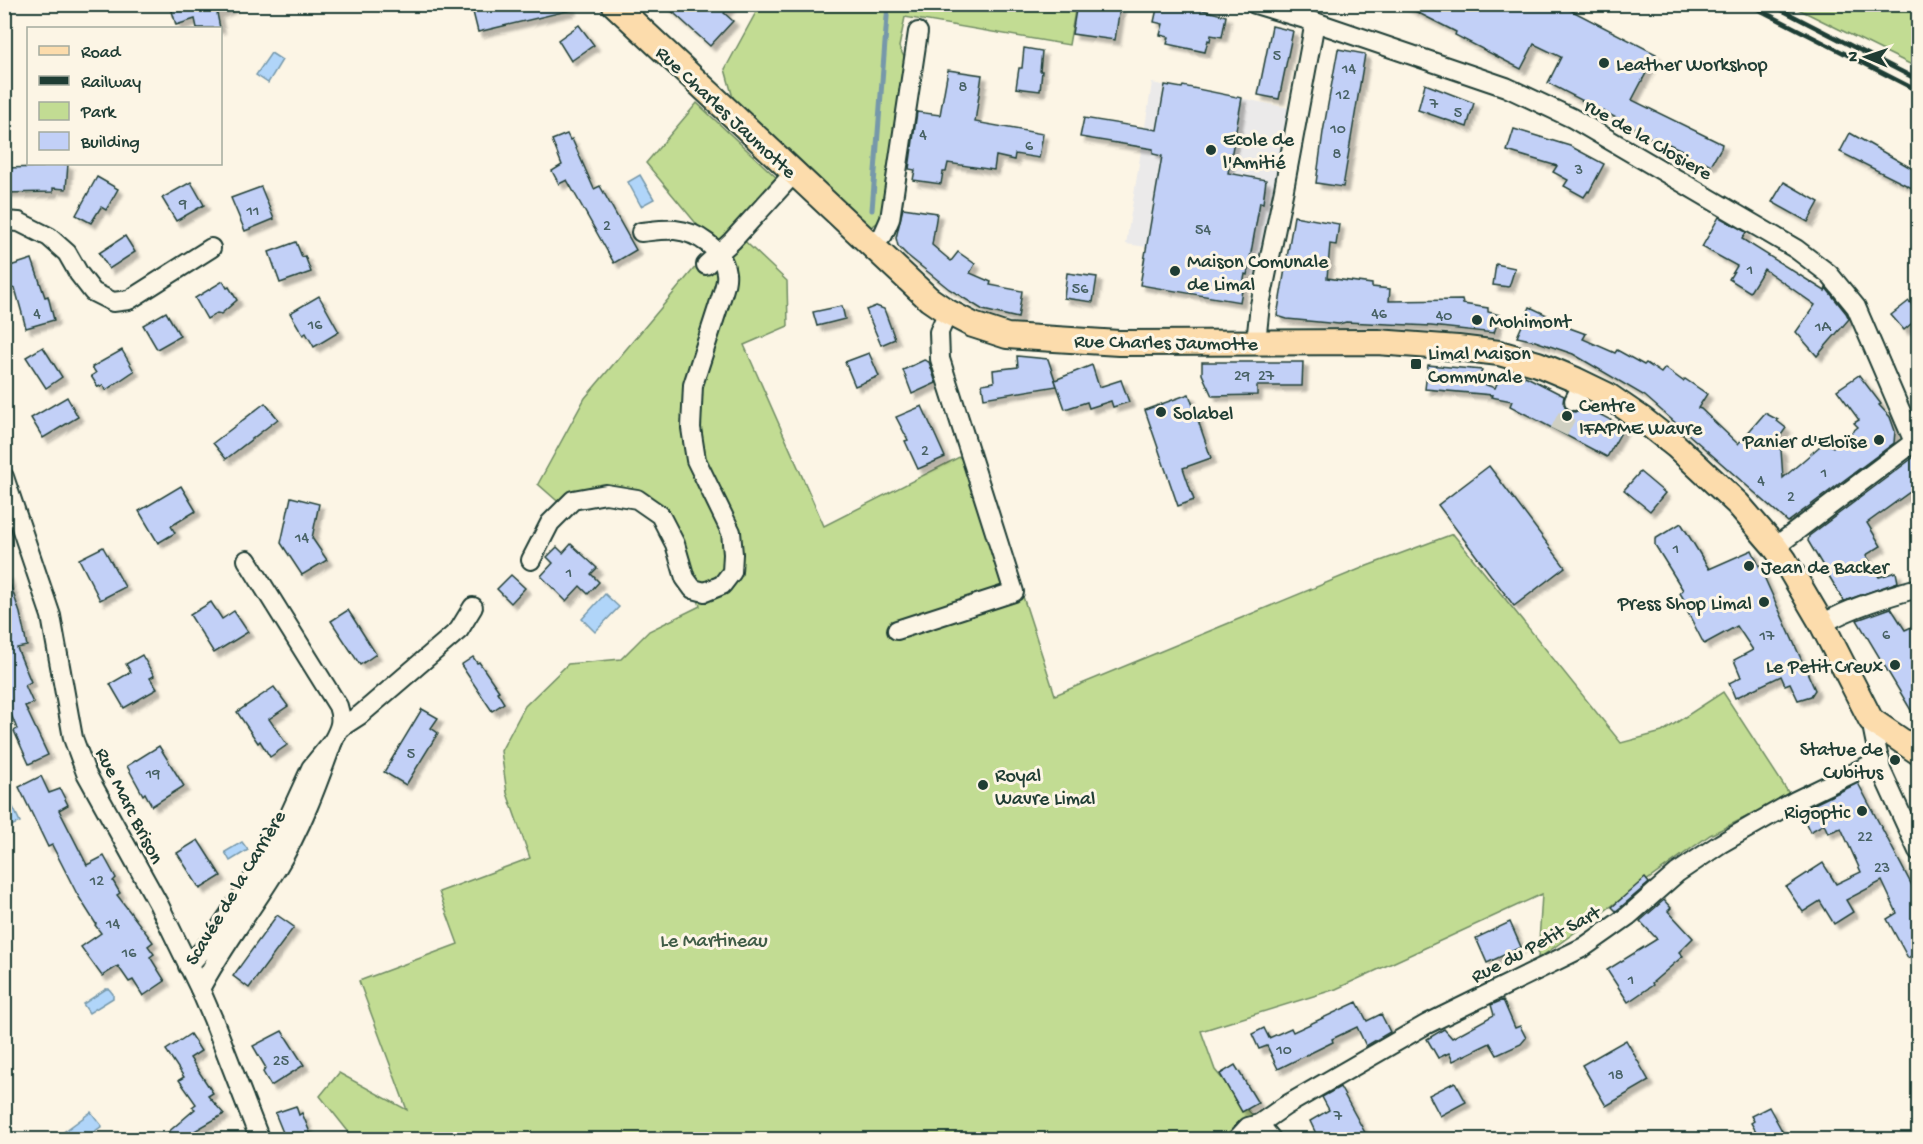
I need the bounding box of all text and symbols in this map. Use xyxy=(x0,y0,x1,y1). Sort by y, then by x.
legend xyxy=(27,27,222,165)
north arrow xyxy=(1836,27,1896,87)
street label: Rue Charles Jaumotte xyxy=(650,42,800,185)
text: Road xyxy=(81,43,122,64)
house number: 5 xyxy=(1273,48,1281,67)
text: N xyxy=(1845,50,1864,62)
place label: Leather Workshop xyxy=(1616,55,1768,78)
marker: Leather Workshop xyxy=(1597,56,1611,70)
house number: 14 xyxy=(1341,61,1356,80)
text: Railway xyxy=(81,73,141,94)
house number: 8 xyxy=(959,79,968,98)
house number: 12 xyxy=(1335,87,1350,106)
street label: rue de la Closiere xyxy=(1579,95,1716,187)
house number: 7 xyxy=(1429,96,1439,115)
text: Park xyxy=(80,103,117,124)
house number: 5 xyxy=(1454,105,1462,124)
house number: 10 xyxy=(1329,121,1346,140)
house number: 4 xyxy=(919,127,927,146)
place label: Ecole de l'Amitié xyxy=(1223,130,1295,176)
text: Building xyxy=(80,133,140,154)
house number: 6 xyxy=(1025,138,1034,157)
marker: Ecole de l'Amitié xyxy=(1204,143,1218,157)
house number: 8 xyxy=(1333,146,1342,165)
house number: 3 xyxy=(1574,162,1583,181)
house number: 9 xyxy=(178,196,187,215)
house number: 11 xyxy=(246,203,259,222)
house number: 2 xyxy=(603,218,611,237)
house number: 54 xyxy=(1195,222,1211,241)
place label: Maison Comunale de Limal xyxy=(1187,252,1329,298)
house number: 1 xyxy=(1746,262,1753,281)
marker: Maison Comunale de Limal xyxy=(1168,264,1182,278)
house number: 56 xyxy=(1072,281,1089,300)
house number: 4 xyxy=(33,306,41,325)
house number: 46 xyxy=(1371,306,1388,325)
house number: 40 xyxy=(1436,308,1452,327)
place label: Mohimont xyxy=(1489,312,1572,335)
marker: Mohimont xyxy=(1470,313,1484,327)
house number: 16 xyxy=(307,317,323,336)
house number: 1A xyxy=(1814,319,1833,338)
street label: Rue Charles Jaumotte xyxy=(1074,331,1259,358)
place label: Limal Maison Communale xyxy=(1428,344,1531,390)
marker: Limal Maison Communale xyxy=(1409,357,1423,371)
house number: 29 xyxy=(1234,368,1250,387)
house number: 27 xyxy=(1258,368,1275,387)
place label: Centre IFAPME Wavre xyxy=(1579,396,1703,442)
place label: Solabel xyxy=(1173,404,1233,427)
marker: Solabel xyxy=(1154,405,1168,419)
marker: Centre IFAPME Wavre xyxy=(1560,409,1574,423)
place label: Panier d'Eloïse xyxy=(1742,432,1868,455)
marker: Panier d'Eloïse xyxy=(1872,433,1886,447)
house number: 2 xyxy=(921,443,929,462)
house number: 1 xyxy=(1820,465,1827,484)
house number: 4 xyxy=(1757,473,1765,492)
house number: 2 xyxy=(1787,489,1795,508)
house number: 14 xyxy=(294,530,309,549)
house number: 1 xyxy=(1672,541,1679,560)
place label: Jean de Backer xyxy=(1761,558,1890,581)
marker: Jean de Backer xyxy=(1742,559,1756,573)
house number: 1 xyxy=(565,565,572,584)
place label: Press Shop Limal xyxy=(1617,594,1752,617)
marker: Press Shop Limal xyxy=(1757,595,1771,609)
house number: 6 xyxy=(1882,627,1891,646)
house number: 17 xyxy=(1759,628,1775,647)
place label: Le Petit Creux xyxy=(1766,657,1883,680)
marker: Le Petit Creux xyxy=(1888,658,1902,672)
place label: Statue de Cubitus xyxy=(1800,740,1884,786)
street label: Rue Marc Brison xyxy=(89,745,167,869)
house number: 5 xyxy=(407,746,415,765)
marker: Statue de Cubitus xyxy=(1888,753,1902,767)
house number: 19 xyxy=(145,766,160,785)
place label: Royal Wavre Limal xyxy=(995,766,1095,812)
marker: Royal Wavre Limal xyxy=(976,778,990,792)
place label: Rigoptic xyxy=(1784,803,1851,826)
marker: Rigoptic xyxy=(1855,804,1869,818)
street label: Scavée de la Carrière xyxy=(182,807,293,970)
house number: 22 xyxy=(1857,829,1873,848)
house number: 23 xyxy=(1874,860,1890,879)
house number: 12 xyxy=(89,873,104,892)
street label: Rue du Petit Sart xyxy=(1468,901,1607,990)
house number: 14 xyxy=(105,916,120,935)
park label: Le Martineau xyxy=(660,931,768,954)
house number: 16 xyxy=(121,945,137,964)
house number: 1 xyxy=(1627,972,1634,991)
house number: 10 xyxy=(1275,1042,1292,1061)
house number: 25 xyxy=(273,1053,289,1072)
house number: 18 xyxy=(1607,1067,1624,1086)
house number: 7 xyxy=(1333,1108,1343,1127)

